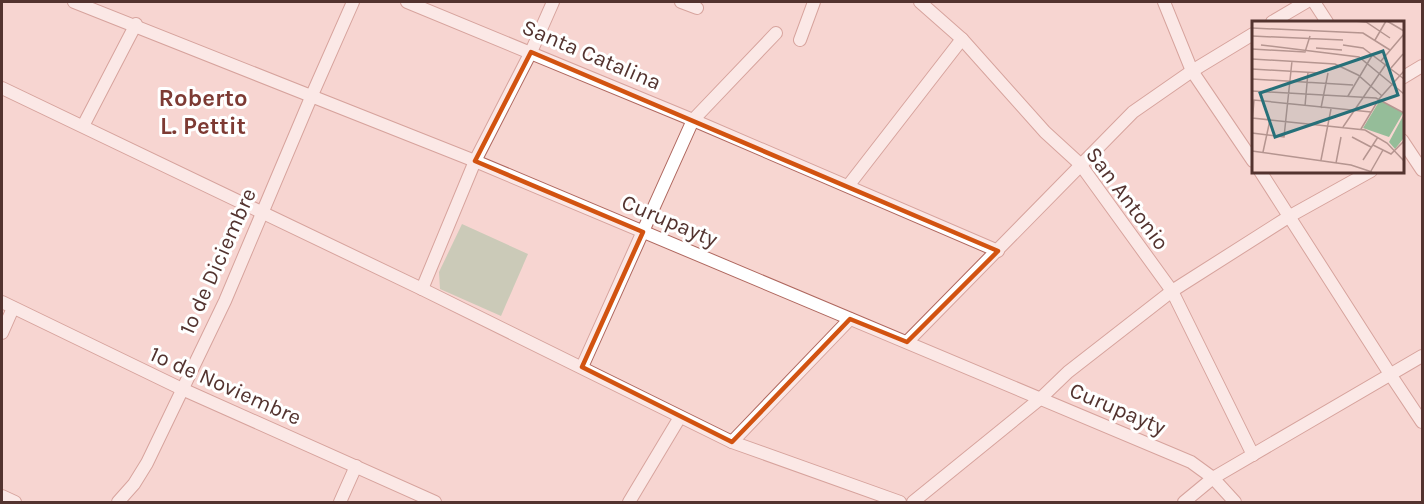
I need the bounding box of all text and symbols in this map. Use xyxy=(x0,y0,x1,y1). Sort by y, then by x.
street label: Santa Catalina xyxy=(518,14,665,96)
inset map xyxy=(1252,21,1403,172)
district label: Roberto L. Pettit xyxy=(159,84,247,140)
street label: San Antonio xyxy=(1080,142,1174,255)
street label: 1º de Diciembre xyxy=(174,184,262,339)
street label: Curupayty xyxy=(618,189,722,253)
street label: 1º de Noviembre xyxy=(146,341,305,431)
street label: Curupayty xyxy=(1066,377,1170,441)

